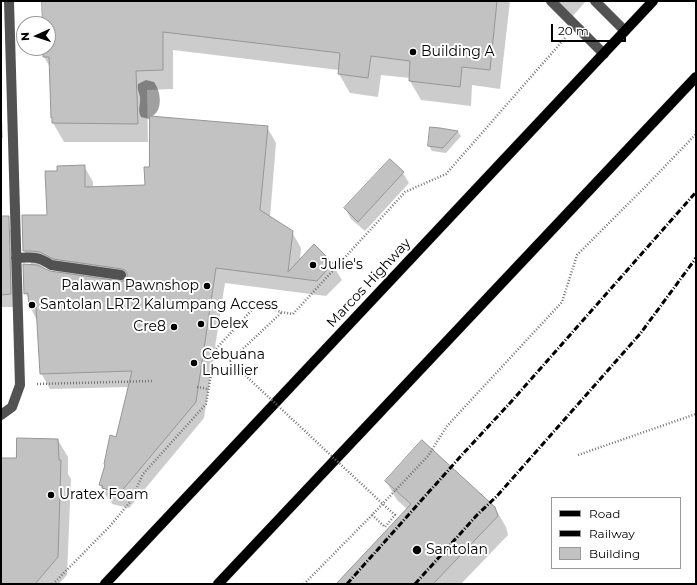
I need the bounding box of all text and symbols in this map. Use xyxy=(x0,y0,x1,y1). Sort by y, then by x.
north arrow xyxy=(16,16,56,56)
scale bar xyxy=(553,16,628,42)
text: 20 m xyxy=(558,23,589,38)
text: N xyxy=(18,32,32,41)
place label: Building A xyxy=(421,44,495,60)
marker: Building A xyxy=(408,47,418,57)
street label: Marcos Highway xyxy=(323,235,415,331)
place label: Julie's xyxy=(321,257,363,273)
marker: Julie's xyxy=(308,260,318,270)
place label: Palawan Pawnshop xyxy=(61,278,199,294)
marker: Palawan Pawnshop xyxy=(202,281,212,291)
place label: Santolan LRT2 Kalumpang Access xyxy=(40,297,278,313)
marker: Santolan LRT2 Kalumpang Access xyxy=(27,300,37,310)
place label: Delex xyxy=(209,316,249,332)
place label: Cre8 xyxy=(133,319,166,335)
marker: Delex xyxy=(196,319,206,329)
marker: Cre8 xyxy=(169,322,179,332)
place label: Cebuana Lhuillier xyxy=(202,347,265,380)
marker: Cebuana Lhuillier xyxy=(189,358,199,368)
place label: Uratex Foam xyxy=(59,487,149,503)
marker: Uratex Foam xyxy=(46,490,56,500)
legend xyxy=(551,497,681,569)
text: Road xyxy=(589,506,620,521)
text: Railway xyxy=(589,526,635,541)
place label: Santolan xyxy=(426,542,488,558)
marker: Santolan xyxy=(411,544,423,556)
text: Building xyxy=(589,546,640,561)

